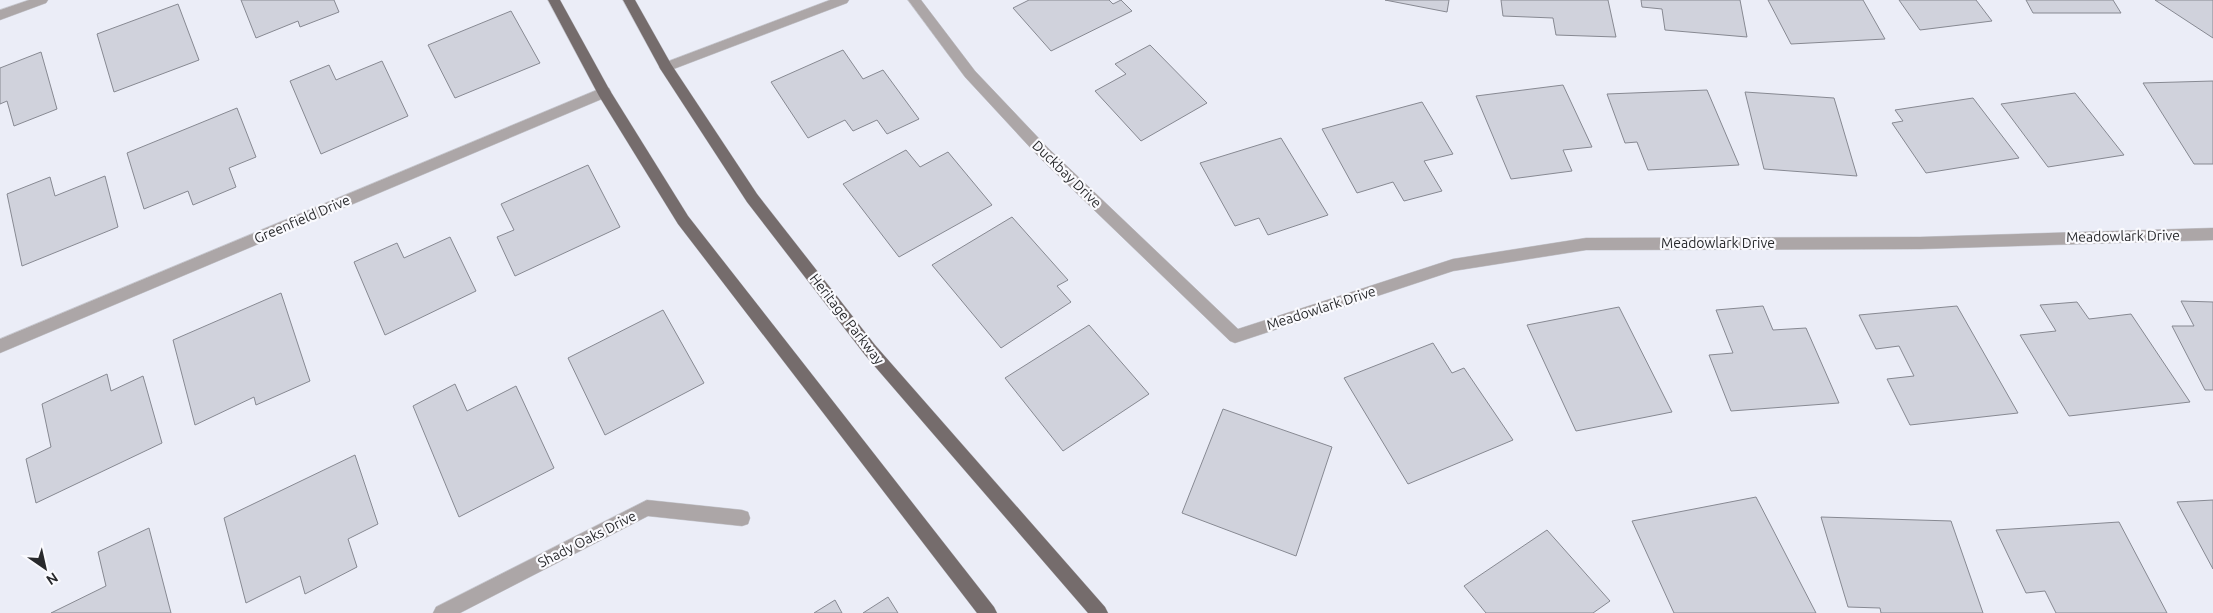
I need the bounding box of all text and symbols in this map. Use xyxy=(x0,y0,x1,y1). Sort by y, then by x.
street label: Duckbay Drive xyxy=(1029,137,1105,211)
street label: Greenfield Drive xyxy=(252,192,352,246)
street label: Meadowlark Drive xyxy=(2066,227,2180,245)
street label: Meadowlark Drive xyxy=(1661,235,1775,251)
street label: Heritage Parkway xyxy=(807,271,887,368)
street label: Meadowlark Drive xyxy=(1264,283,1378,333)
street label: Shady Oaks Drive xyxy=(535,507,639,571)
north arrow xyxy=(20,543,70,593)
text: N xyxy=(43,569,61,588)

